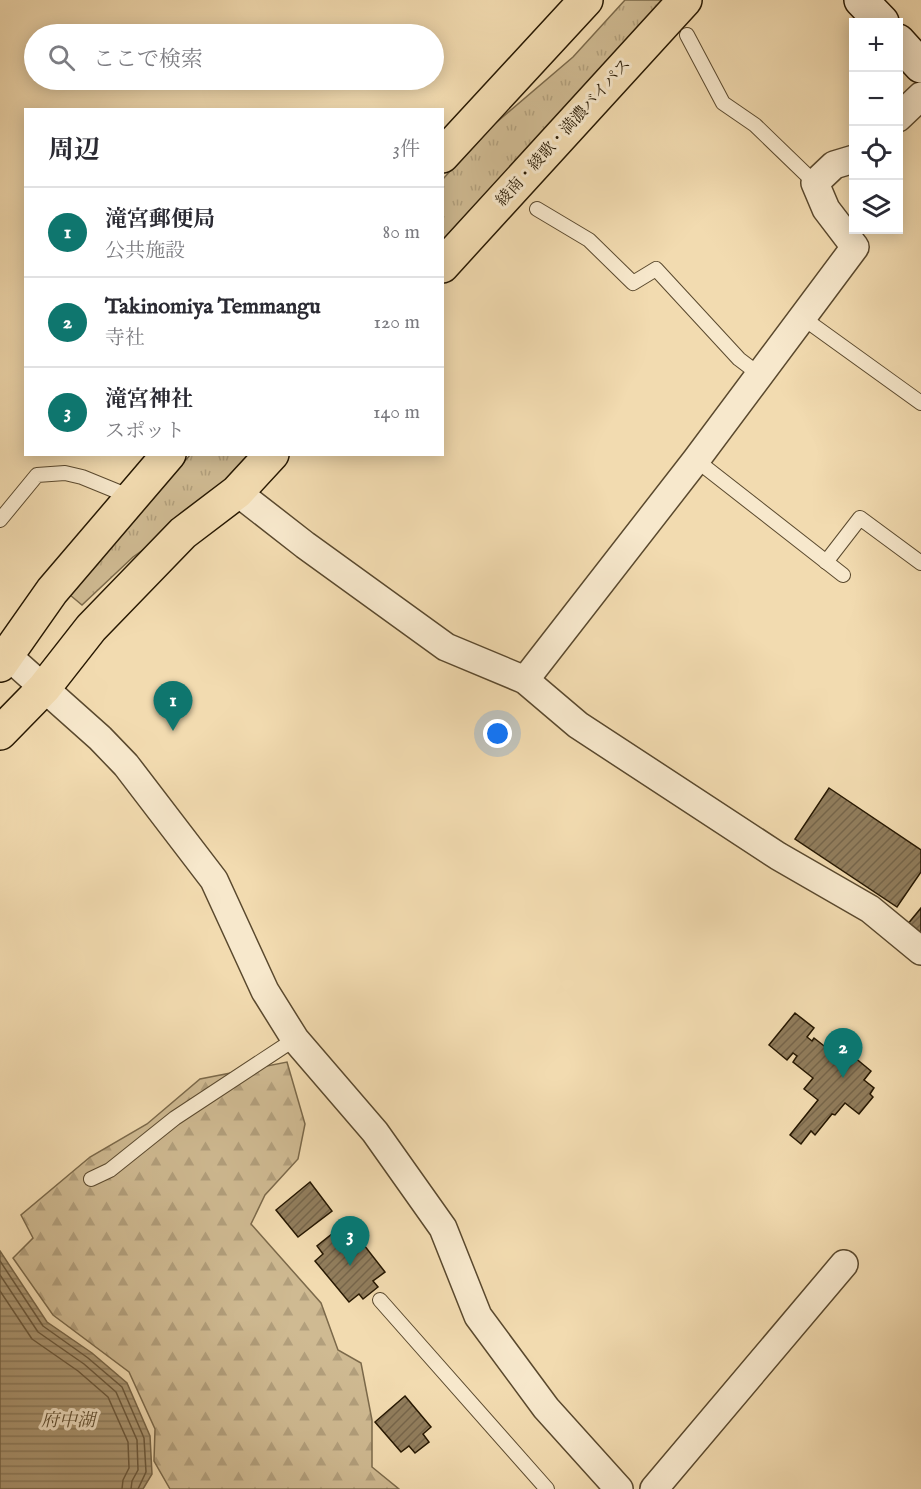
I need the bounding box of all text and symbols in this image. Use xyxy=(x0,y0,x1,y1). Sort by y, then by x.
map controls xyxy=(849,18,903,234)
button: + xyxy=(849,18,903,72)
search box xyxy=(24,24,444,90)
icon: search xyxy=(45,41,78,74)
text: ここで検索 xyxy=(93,46,203,74)
street label: 綾南・綾歌・満濃バイパス xyxy=(492,55,636,211)
button: − xyxy=(849,72,903,126)
button: locate xyxy=(849,126,903,180)
text: 周辺 xyxy=(48,134,100,167)
text: 3件 xyxy=(393,137,420,162)
button: layers xyxy=(849,180,903,234)
text: 滝宮郵便局 xyxy=(105,206,215,234)
text: 1 xyxy=(64,220,71,245)
text: 80 m xyxy=(383,220,420,245)
text: 公共施設 xyxy=(105,239,185,264)
text: Takinomiya Temmangu xyxy=(105,293,321,321)
text: 2 xyxy=(63,310,72,335)
text: 120 m xyxy=(374,310,420,335)
text: 寺社 xyxy=(105,326,145,351)
text: 滝宮神社 xyxy=(105,386,193,414)
text: 3 xyxy=(64,400,71,425)
text: 140 m xyxy=(373,400,420,425)
text: スポット xyxy=(105,419,185,444)
pin: 1 xyxy=(154,682,192,731)
your location xyxy=(483,719,512,748)
pin: 2 xyxy=(824,1028,862,1078)
pin: 3 xyxy=(330,1216,370,1266)
water label: 府中湖 xyxy=(41,1410,98,1433)

